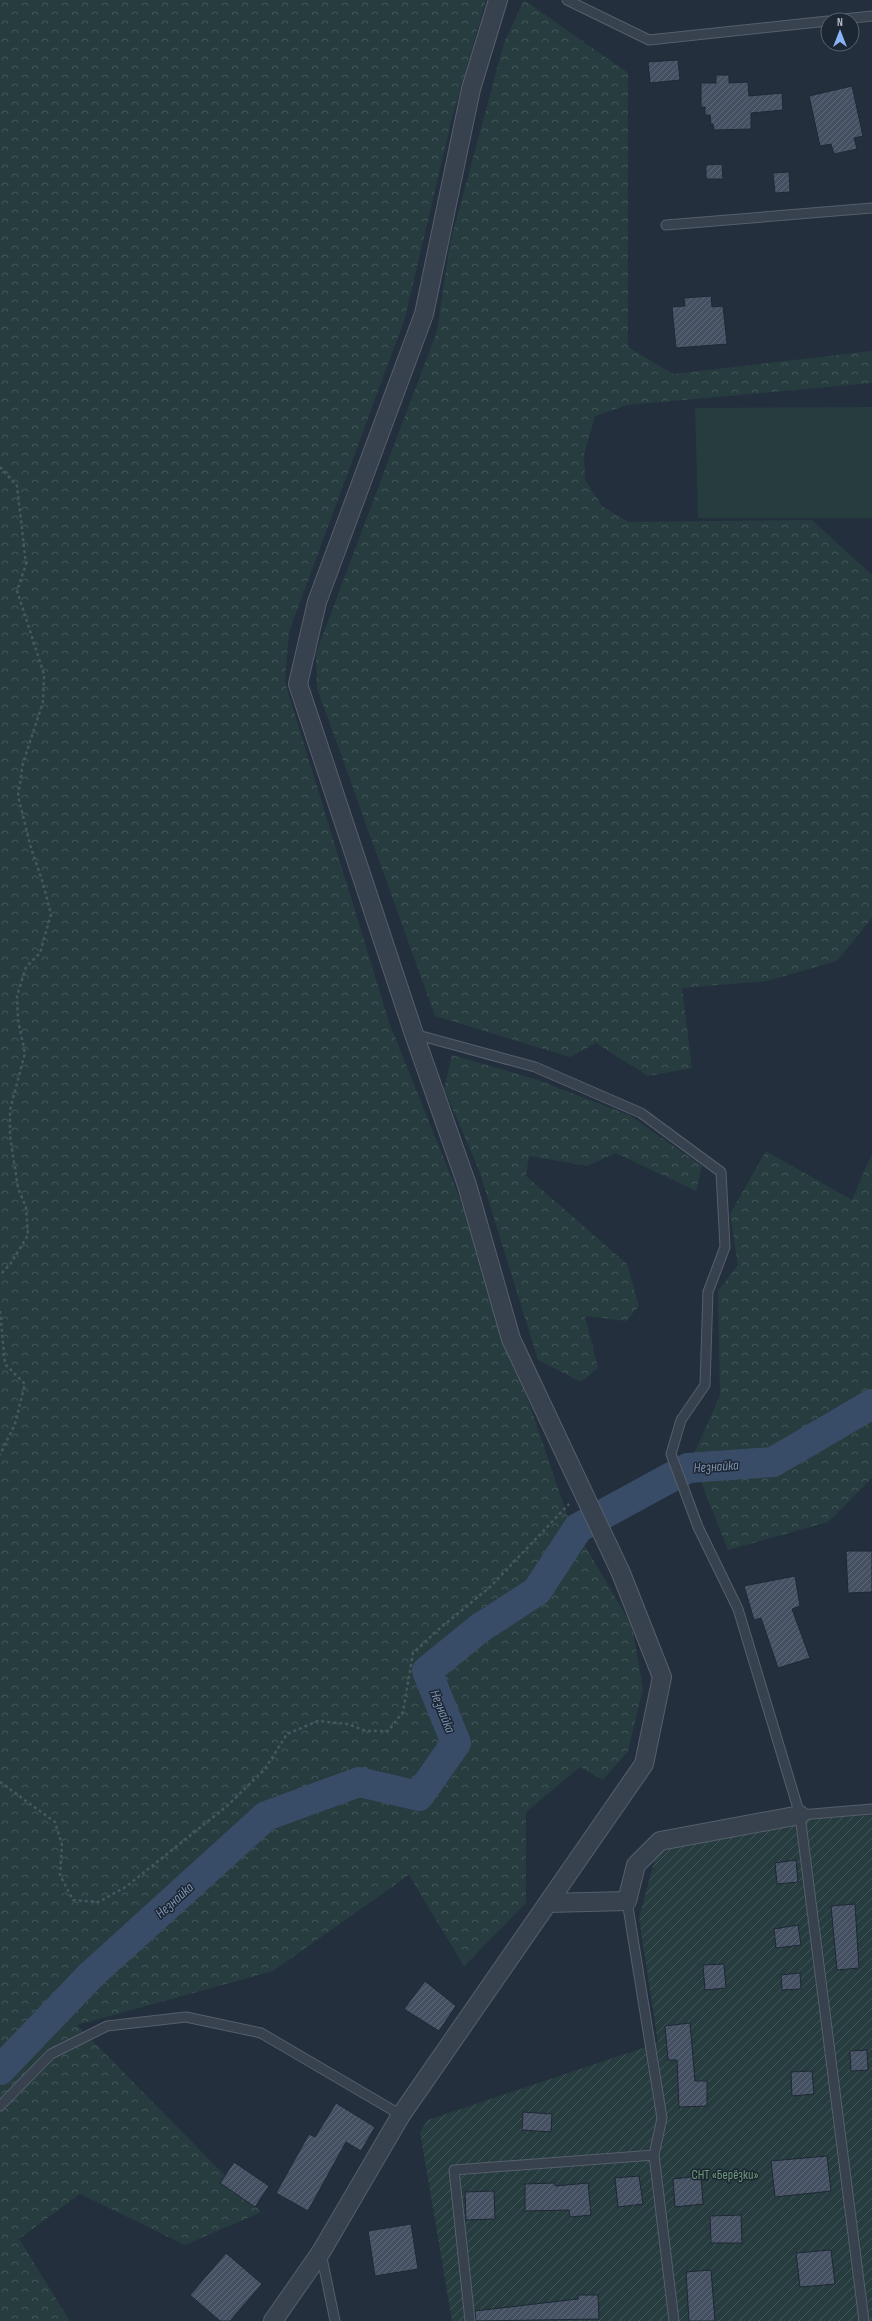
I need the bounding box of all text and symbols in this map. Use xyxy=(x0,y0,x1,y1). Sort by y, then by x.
north arrow xyxy=(820,12,860,52)
text: N xyxy=(837,16,843,29)
water label: Незнайка xyxy=(693,1456,740,1477)
water label: Незнайка xyxy=(426,1687,459,1736)
water label: Незнайка xyxy=(152,1879,197,1922)
park label: СНТ «Берёзки» xyxy=(691,2167,759,2183)

